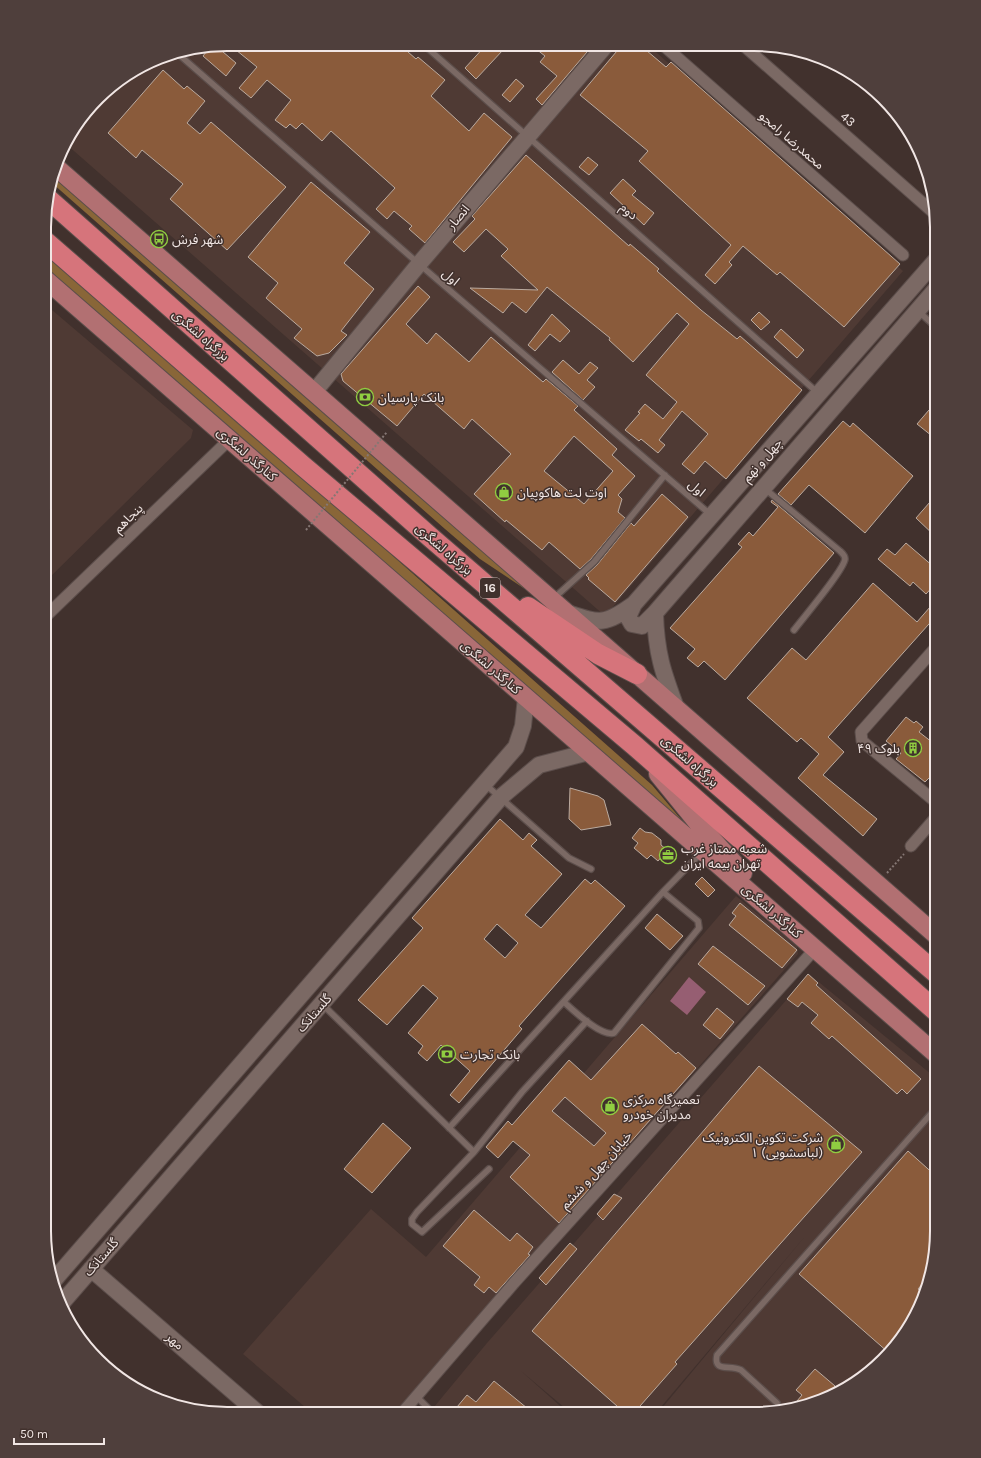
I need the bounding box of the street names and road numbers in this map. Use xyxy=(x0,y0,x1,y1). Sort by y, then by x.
street label: محمدرضا رامجو xyxy=(756,108,828,172)
street label: 43 xyxy=(837,108,859,130)
street label: دوم xyxy=(616,199,641,224)
street label: انصار xyxy=(443,202,473,233)
street label: اول xyxy=(439,265,463,289)
street label: بزرگراه لشگری xyxy=(169,306,233,365)
street label: کنارگذر لشگری xyxy=(213,424,280,485)
street label: چهل و نهم xyxy=(739,435,788,487)
street label: اول xyxy=(685,476,709,500)
street label: پنجاهم xyxy=(110,500,148,538)
street label: بزرگراه لشگری xyxy=(412,520,476,579)
road number: 16 xyxy=(480,578,500,598)
street label: کنارگذر لشگری xyxy=(457,637,524,698)
street label: بزرگراه لشگری xyxy=(658,732,722,791)
street label: کنارگذر لشگری xyxy=(738,881,805,942)
street label: گلستانک xyxy=(294,991,335,1035)
street label: خیابان چهل و ششم xyxy=(557,1128,637,1214)
street label: گلستانک xyxy=(81,1235,122,1279)
street label: مهر xyxy=(162,1329,187,1354)

